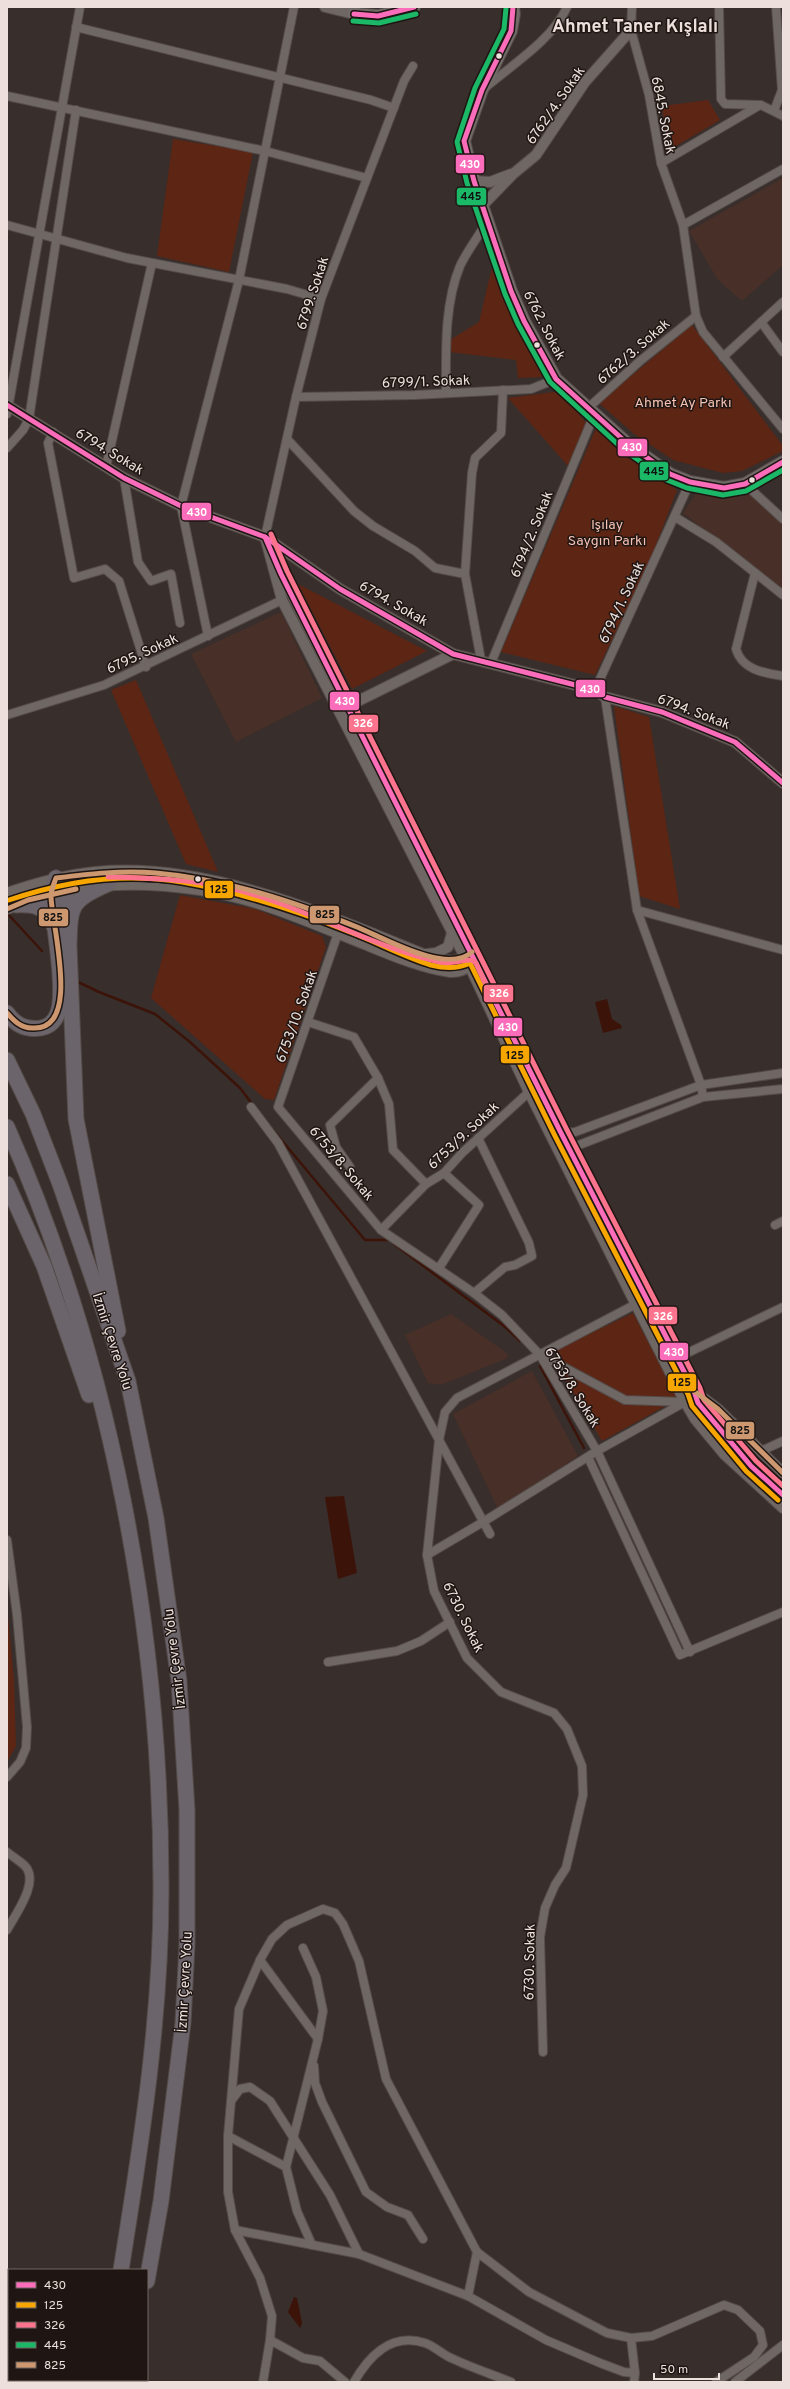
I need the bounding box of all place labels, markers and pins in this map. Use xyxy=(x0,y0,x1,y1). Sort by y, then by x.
unlabelled marker xyxy=(494,51,504,61)
unlabelled marker xyxy=(532,340,542,350)
unlabelled marker xyxy=(747,475,757,485)
unlabelled marker xyxy=(193,874,203,884)

